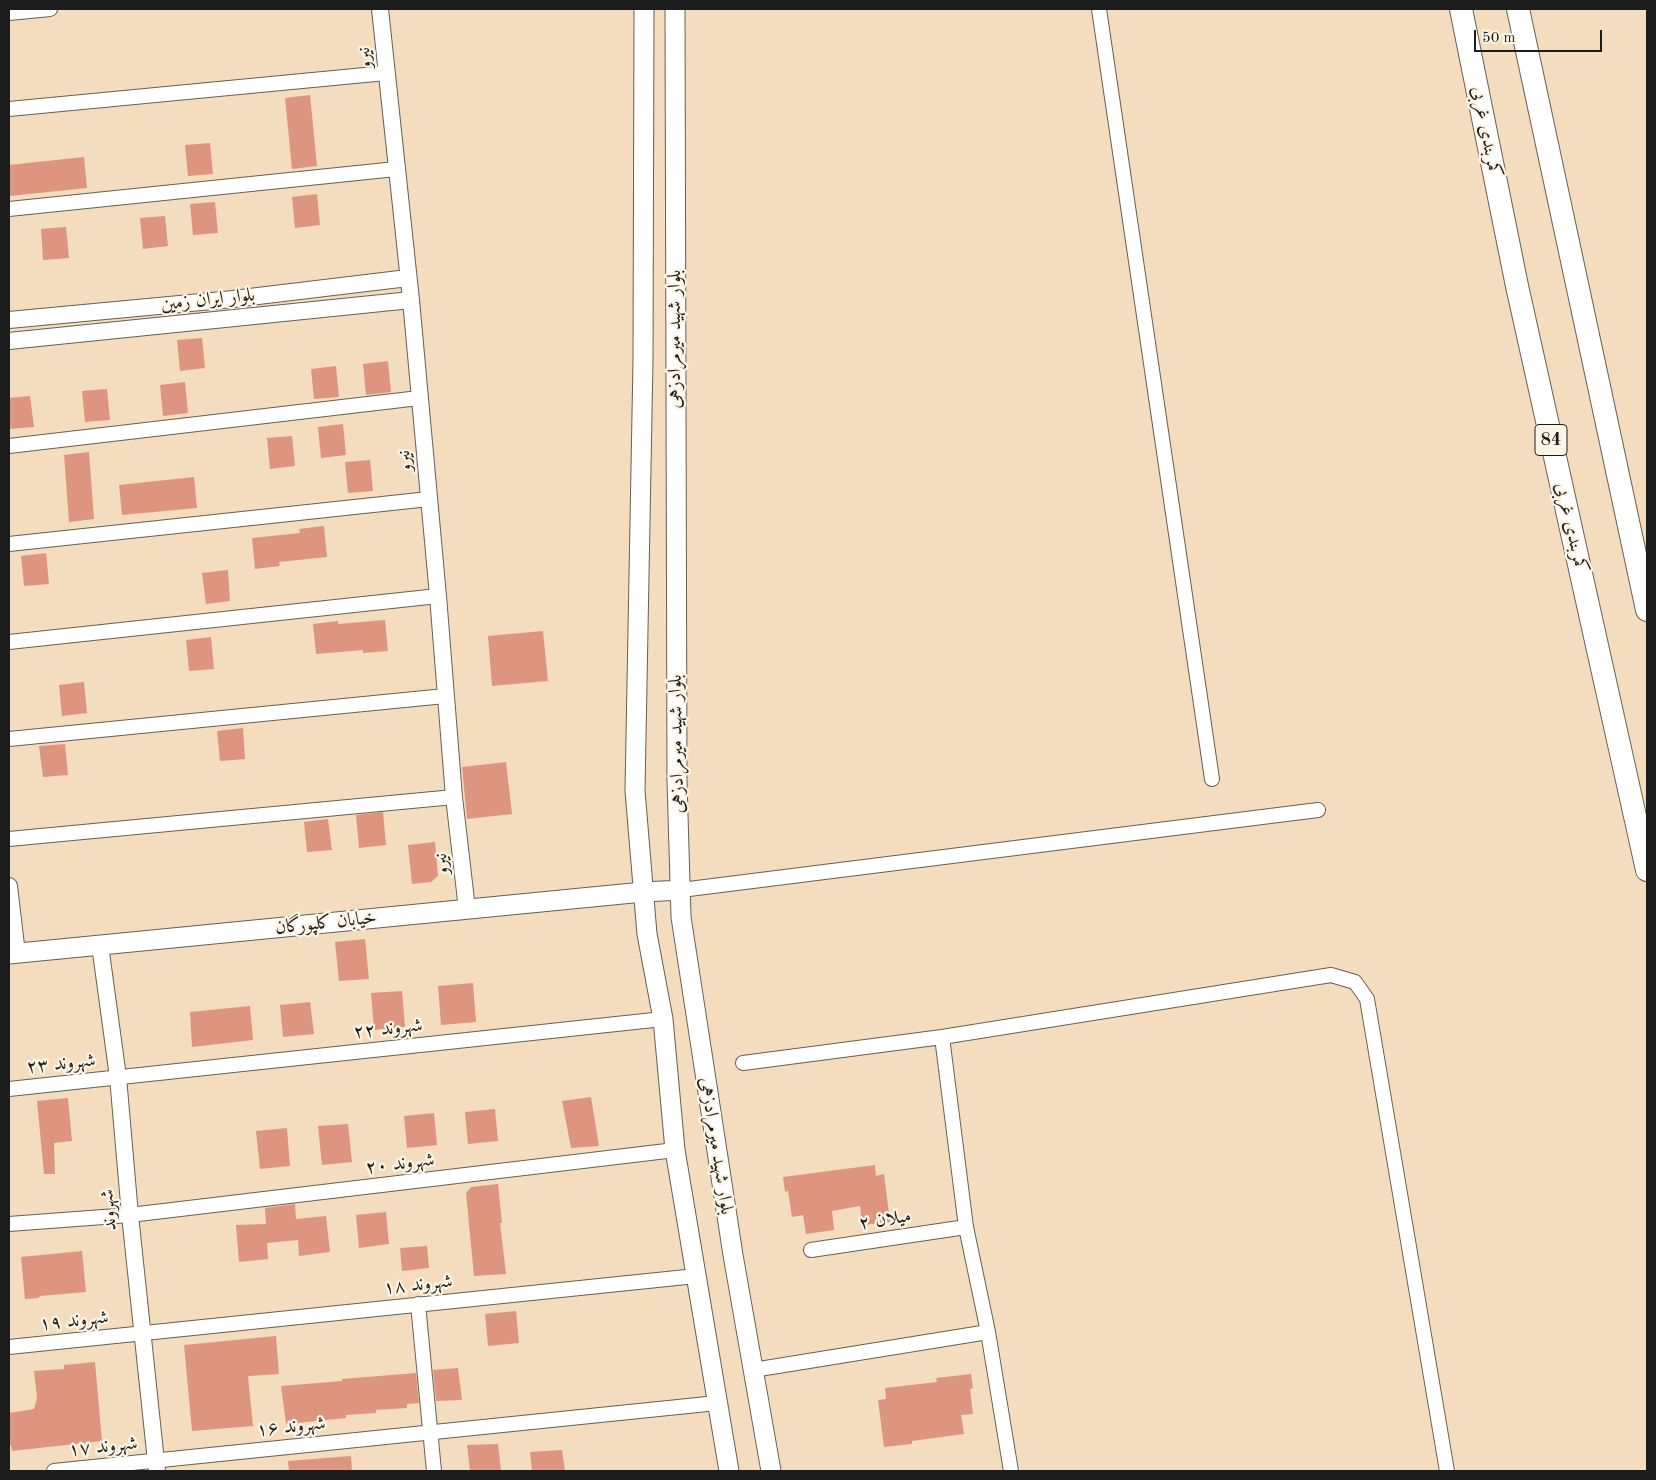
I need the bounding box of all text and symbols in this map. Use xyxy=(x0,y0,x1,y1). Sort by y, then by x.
scale bar xyxy=(1476,20,1604,52)
text: 50 m xyxy=(1482,31,1516,46)
street label: نیرو xyxy=(353,46,377,70)
street label: کمربندی غربی xyxy=(1466,84,1506,180)
street label: بلوار شهید میرمرادزهی xyxy=(664,270,686,408)
street label: بلوار ایران زمین xyxy=(160,284,256,316)
road number: 84 xyxy=(1535,424,1567,456)
street label: نیرو xyxy=(393,449,417,473)
street label: کمربندی غربی xyxy=(1549,480,1593,576)
street label: بلوار شهید میرمرادزهی xyxy=(664,674,690,814)
street label: نیرو xyxy=(430,852,454,876)
street label: خیابان کلپورگان xyxy=(274,906,378,940)
street label: شهروند ۲۲ xyxy=(352,1014,424,1044)
street label: شهروند ۲۳ xyxy=(25,1049,97,1079)
street label: بلوار شهید میرمرادزهی xyxy=(694,1076,738,1216)
street label: شهروند ۲۰ xyxy=(364,1148,436,1180)
street label: شهروند xyxy=(96,1188,122,1232)
street label: میلان ۲ xyxy=(857,1205,913,1235)
street label: شهروند ۱۸ xyxy=(382,1270,454,1300)
street label: شهروند ۱۹ xyxy=(38,1306,110,1336)
street label: شهروند ۱۶ xyxy=(255,1412,327,1442)
street label: شهروند ۱۷ xyxy=(67,1432,139,1462)

